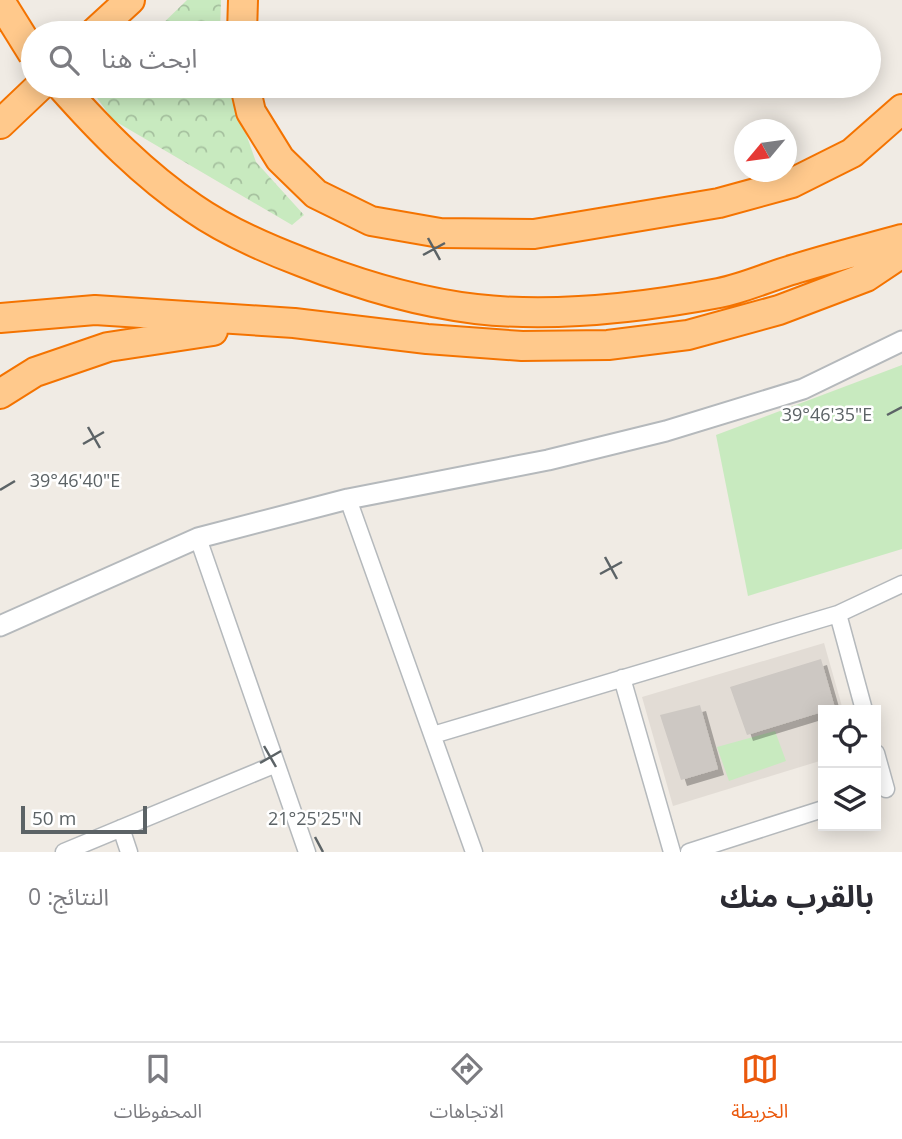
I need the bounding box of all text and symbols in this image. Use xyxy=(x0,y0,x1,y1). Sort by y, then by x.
search box xyxy=(21,21,881,98)
text: ابحث هنا xyxy=(101,40,197,76)
icon: search xyxy=(45,41,83,79)
north arrow xyxy=(734,119,797,182)
text: 39°46'35"E xyxy=(782,402,872,426)
text: 39°46'40"E xyxy=(30,468,120,492)
map controls xyxy=(818,705,881,831)
button: locate xyxy=(818,705,881,768)
button: layers xyxy=(818,768,881,831)
scale bar xyxy=(21,803,147,835)
text: 50 m xyxy=(32,805,76,831)
text: 21°25'25"N xyxy=(268,806,362,830)
text: بالقرب منك xyxy=(720,875,874,916)
text: النتائج: 0 xyxy=(28,880,109,912)
tab: المحفوظات xyxy=(114,1050,202,1132)
tab: الاتجاهات xyxy=(430,1050,504,1132)
tab: الخريطة xyxy=(731,1050,788,1132)

